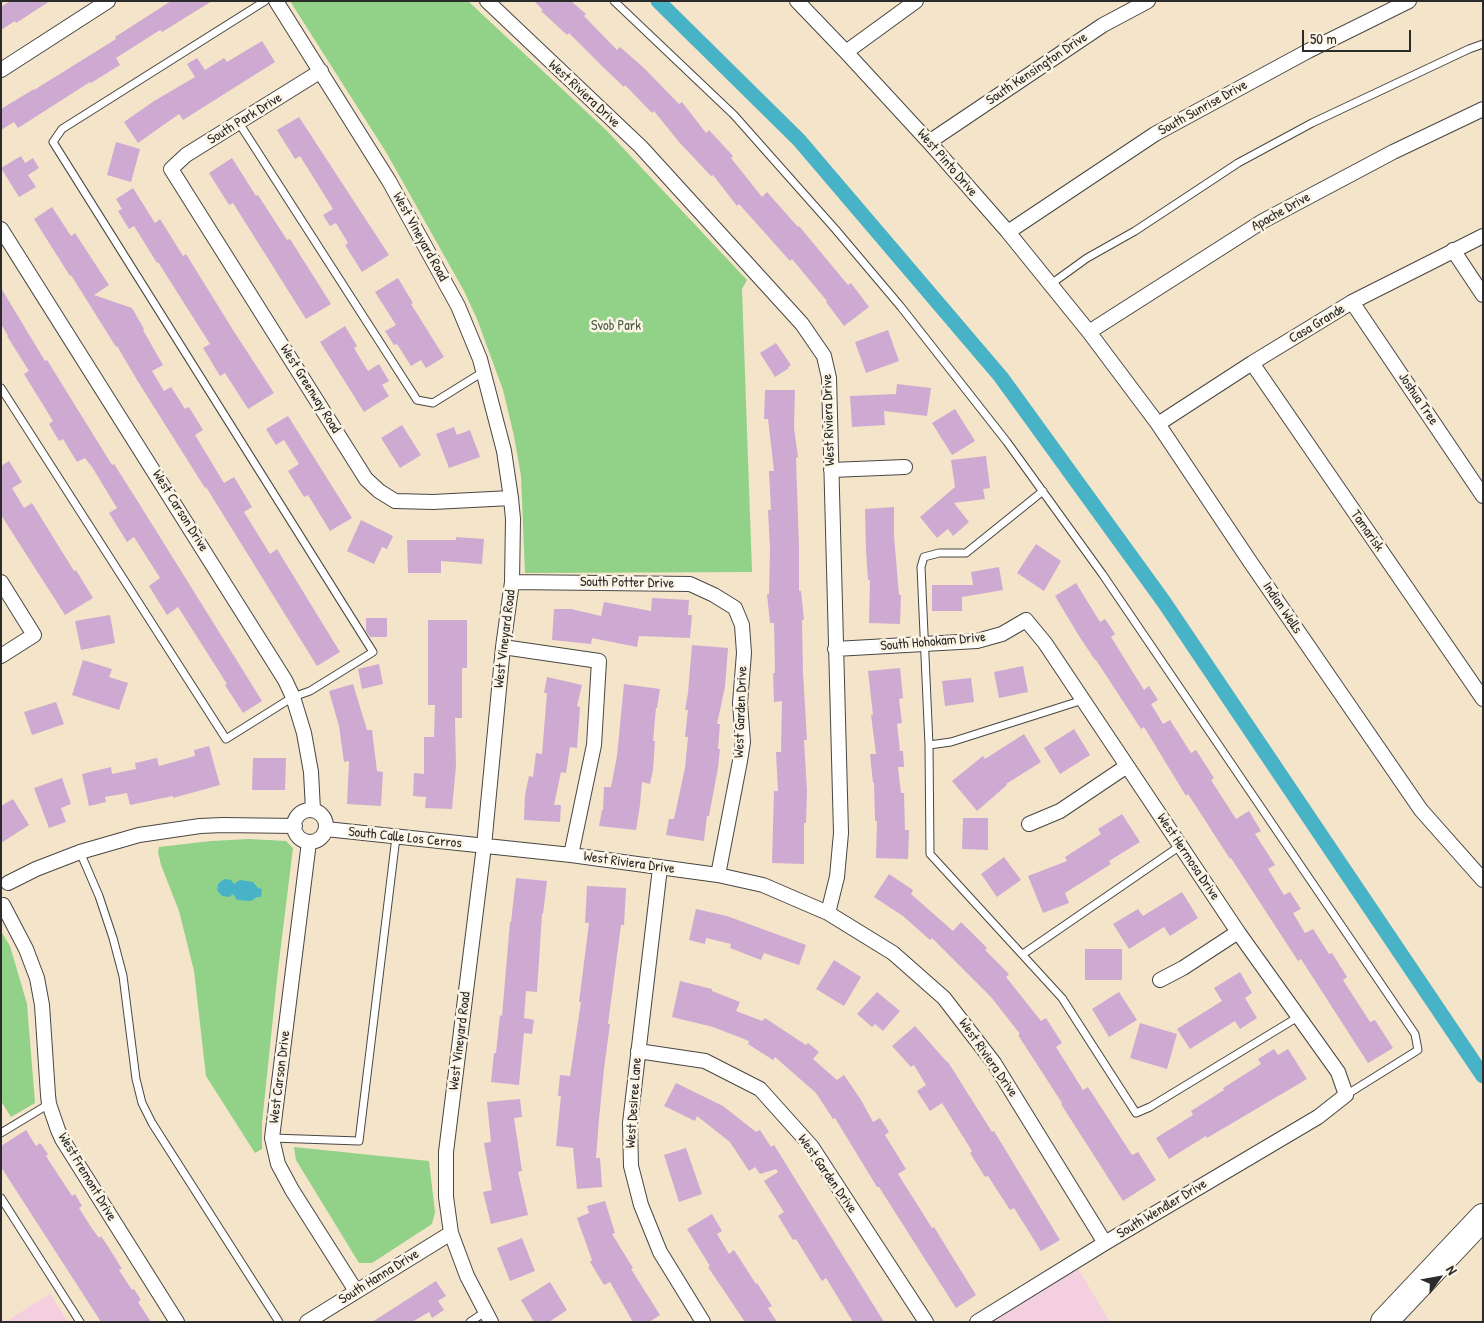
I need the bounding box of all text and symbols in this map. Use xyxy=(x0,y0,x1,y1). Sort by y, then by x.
scale bar xyxy=(1304,20,1413,52)
text: 50 m xyxy=(1310,28,1337,49)
street label: South Kensington Drive xyxy=(983,29,1091,109)
street label: West Riviera Drive xyxy=(545,57,623,131)
street label: South Sunrise Drive xyxy=(1156,77,1250,139)
street label: South Park Drive xyxy=(205,89,285,149)
street label: West Pinto Drive xyxy=(913,126,981,200)
street label: Apache Drive xyxy=(1249,189,1313,235)
street label: West Vineyard Road xyxy=(389,190,451,284)
street label: Casa Grande xyxy=(1286,301,1348,347)
park label: Svob Park xyxy=(591,318,641,334)
street label: West Greenway Road xyxy=(276,342,344,436)
street label: Joshua Tree xyxy=(1394,370,1442,428)
street label: West Riviera Drive xyxy=(819,374,839,466)
street label: West Carson Drive xyxy=(148,467,212,555)
street label: Tamarisk xyxy=(1347,507,1387,555)
street label: South Potter Drive xyxy=(580,574,674,592)
street label: Indian Wells xyxy=(1259,579,1305,637)
street label: West Vineyard Road xyxy=(491,589,519,689)
street label: South Hohokam Drive xyxy=(880,629,986,655)
street label: West Garden Drive xyxy=(731,666,751,758)
street label: West Hermosa Drive xyxy=(1153,811,1223,903)
street label: South Calle Los Cerros xyxy=(347,824,463,852)
street label: West Riviera Drive xyxy=(582,848,676,878)
street label: West Vineyard Road xyxy=(446,991,474,1091)
street label: West Riviera Drive xyxy=(955,1016,1021,1100)
street label: West Carson Drive xyxy=(266,1030,294,1124)
street label: West Desiree Lane xyxy=(622,1057,646,1149)
street label: West Fremont Drive xyxy=(54,1130,120,1224)
street label: West Garden Drive xyxy=(794,1131,860,1217)
street label: South Wendler Drive xyxy=(1114,1176,1210,1242)
street label: South Hanna Drive xyxy=(336,1246,422,1308)
north arrow xyxy=(1414,1253,1464,1303)
text: N xyxy=(1442,1262,1462,1278)

